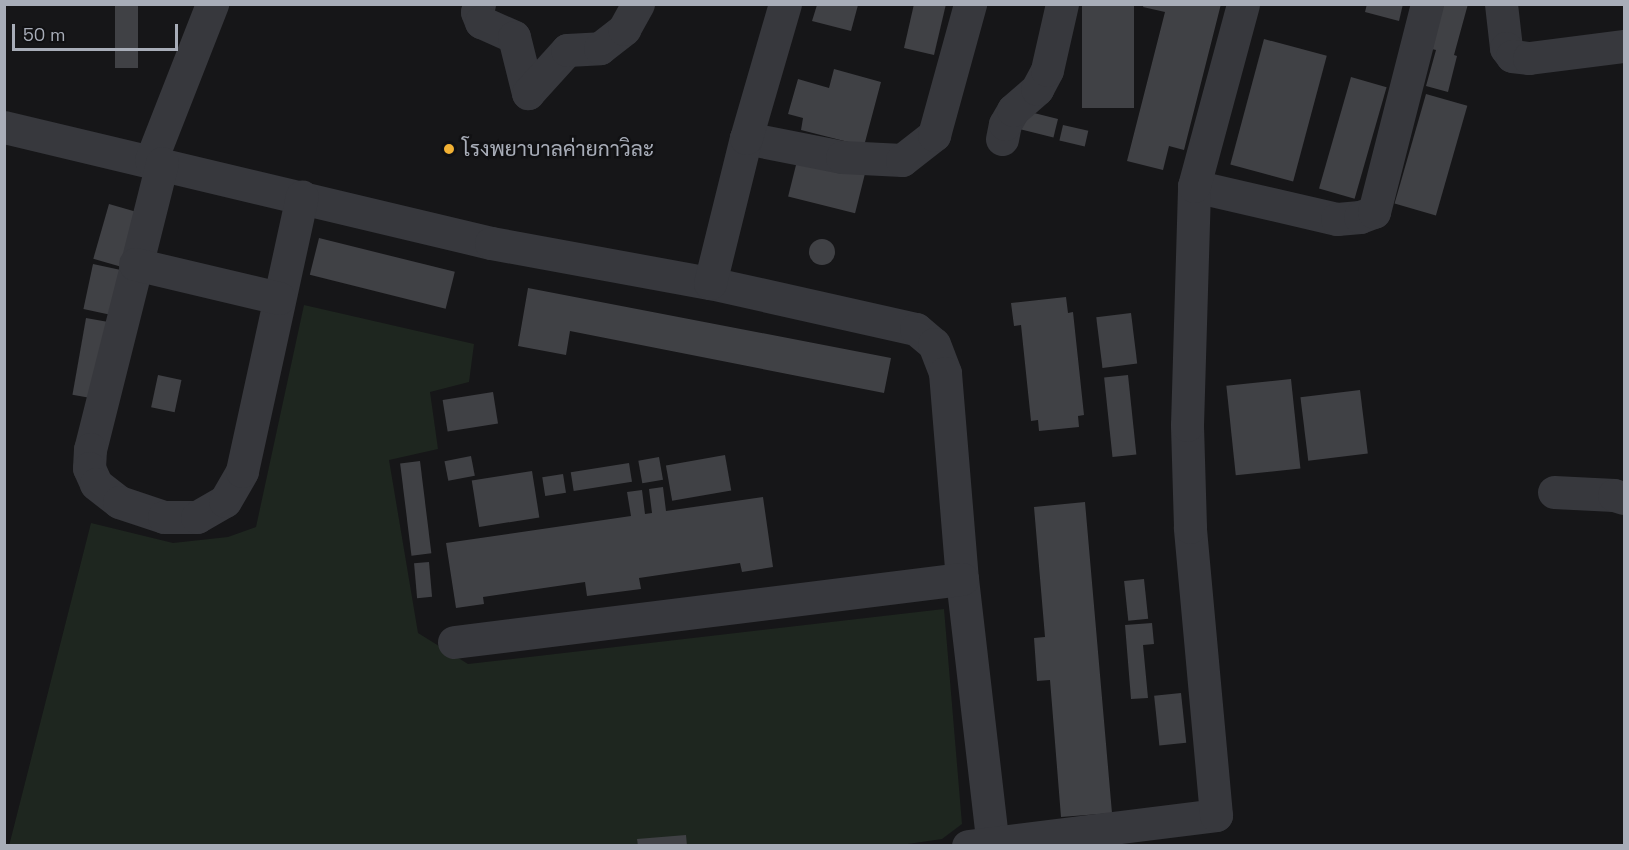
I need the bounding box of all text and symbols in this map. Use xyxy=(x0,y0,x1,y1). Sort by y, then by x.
scale bar xyxy=(15,12,182,50)
text: 50 m xyxy=(23,23,65,46)
place label: โรงพยาบาลค่ายกาวิละ xyxy=(462,136,654,162)
marker: โรงพยาบาลค่ายกาวิละ xyxy=(440,140,458,158)

